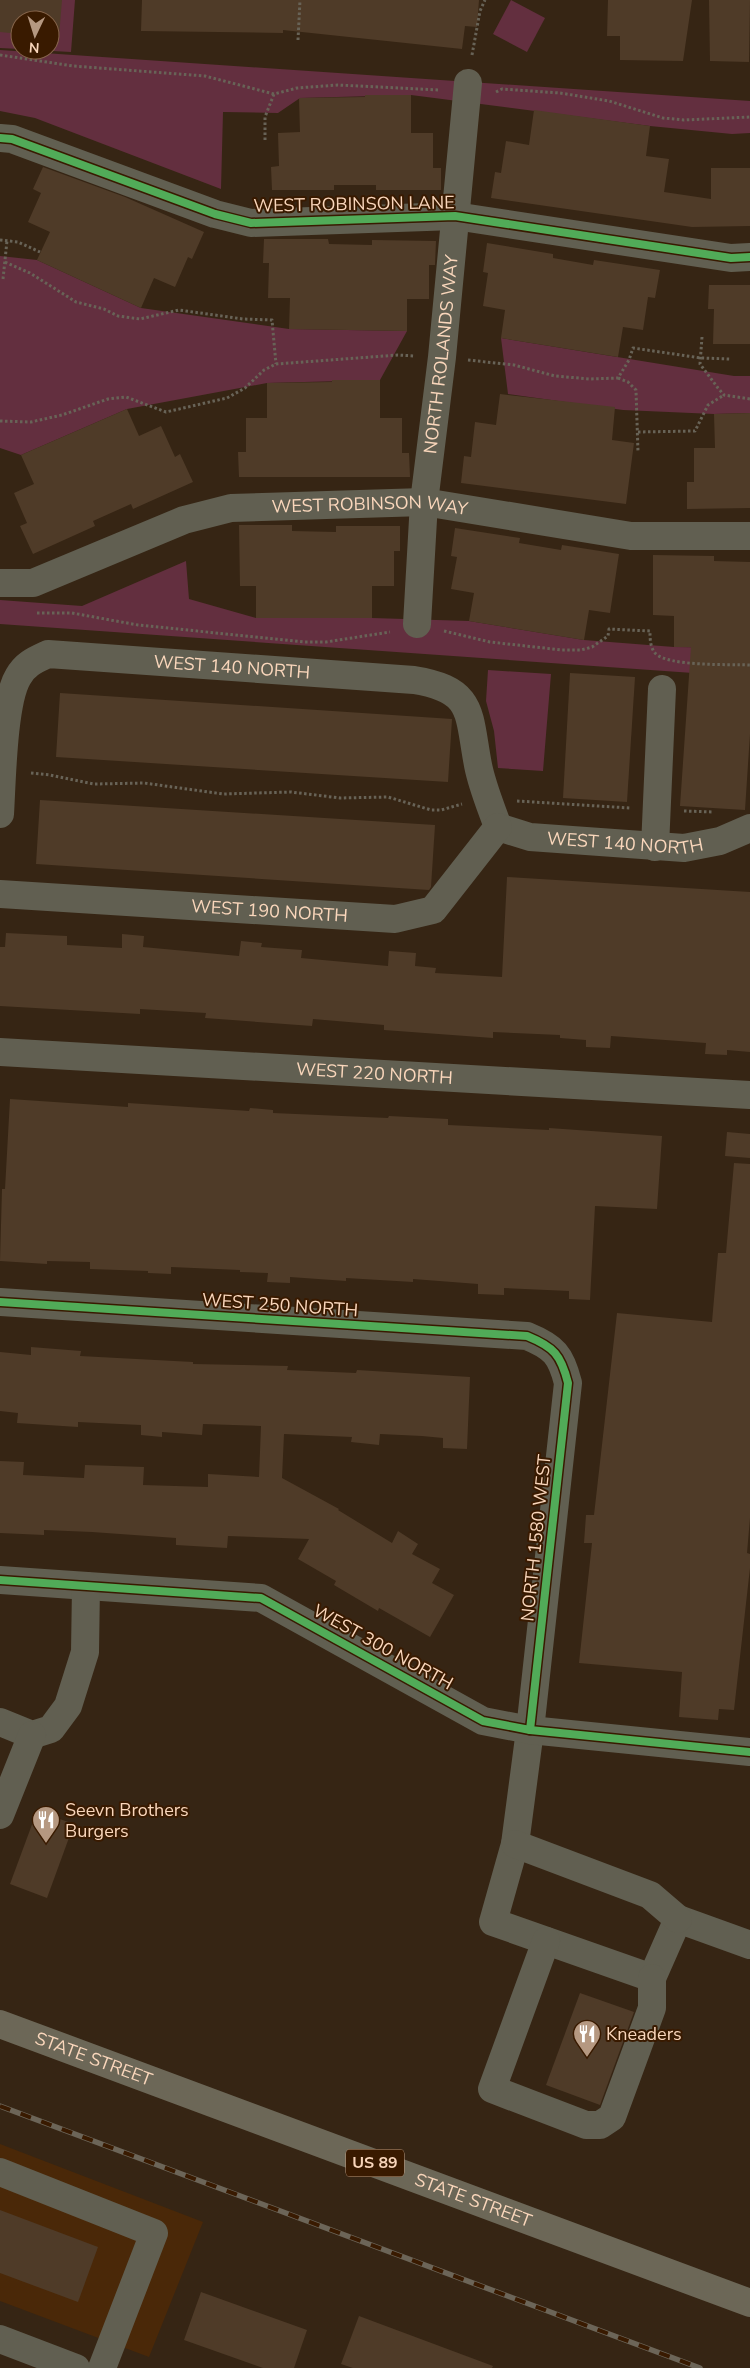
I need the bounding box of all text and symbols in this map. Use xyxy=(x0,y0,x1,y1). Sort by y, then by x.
north arrow xyxy=(10,10,60,60)
text: N xyxy=(28,38,40,57)
street label: WEST ROBINSON LANE xyxy=(253,190,455,218)
street label: NORTH ROLANDS WAY xyxy=(418,253,464,455)
street label: WEST ROBINSON WAY xyxy=(271,490,470,521)
street label: WEST 140 NORTH xyxy=(153,650,311,685)
street label: WEST 140 NORTH xyxy=(546,826,705,861)
street label: WEST 190 NORTH xyxy=(190,894,349,928)
street label: WEST 220 NORTH xyxy=(295,1057,453,1090)
street label: WEST 250 NORTH xyxy=(201,1288,359,1322)
street label: NORTH 1580 WEST xyxy=(515,1453,557,1623)
street label: WEST 300 NORTH xyxy=(309,1599,457,1695)
place label: Seevn Brothers Burgers xyxy=(65,1798,189,1843)
restaurant icon: Seevn Brothers Burgers xyxy=(31,1805,61,1844)
restaurant icon: Kneaders xyxy=(572,2019,602,2058)
place label: Kneaders xyxy=(606,2022,682,2046)
street label: STATE STREET xyxy=(32,2026,156,2092)
road number: US 89 xyxy=(346,2150,404,2176)
street label: STATE STREET xyxy=(411,2167,535,2233)

